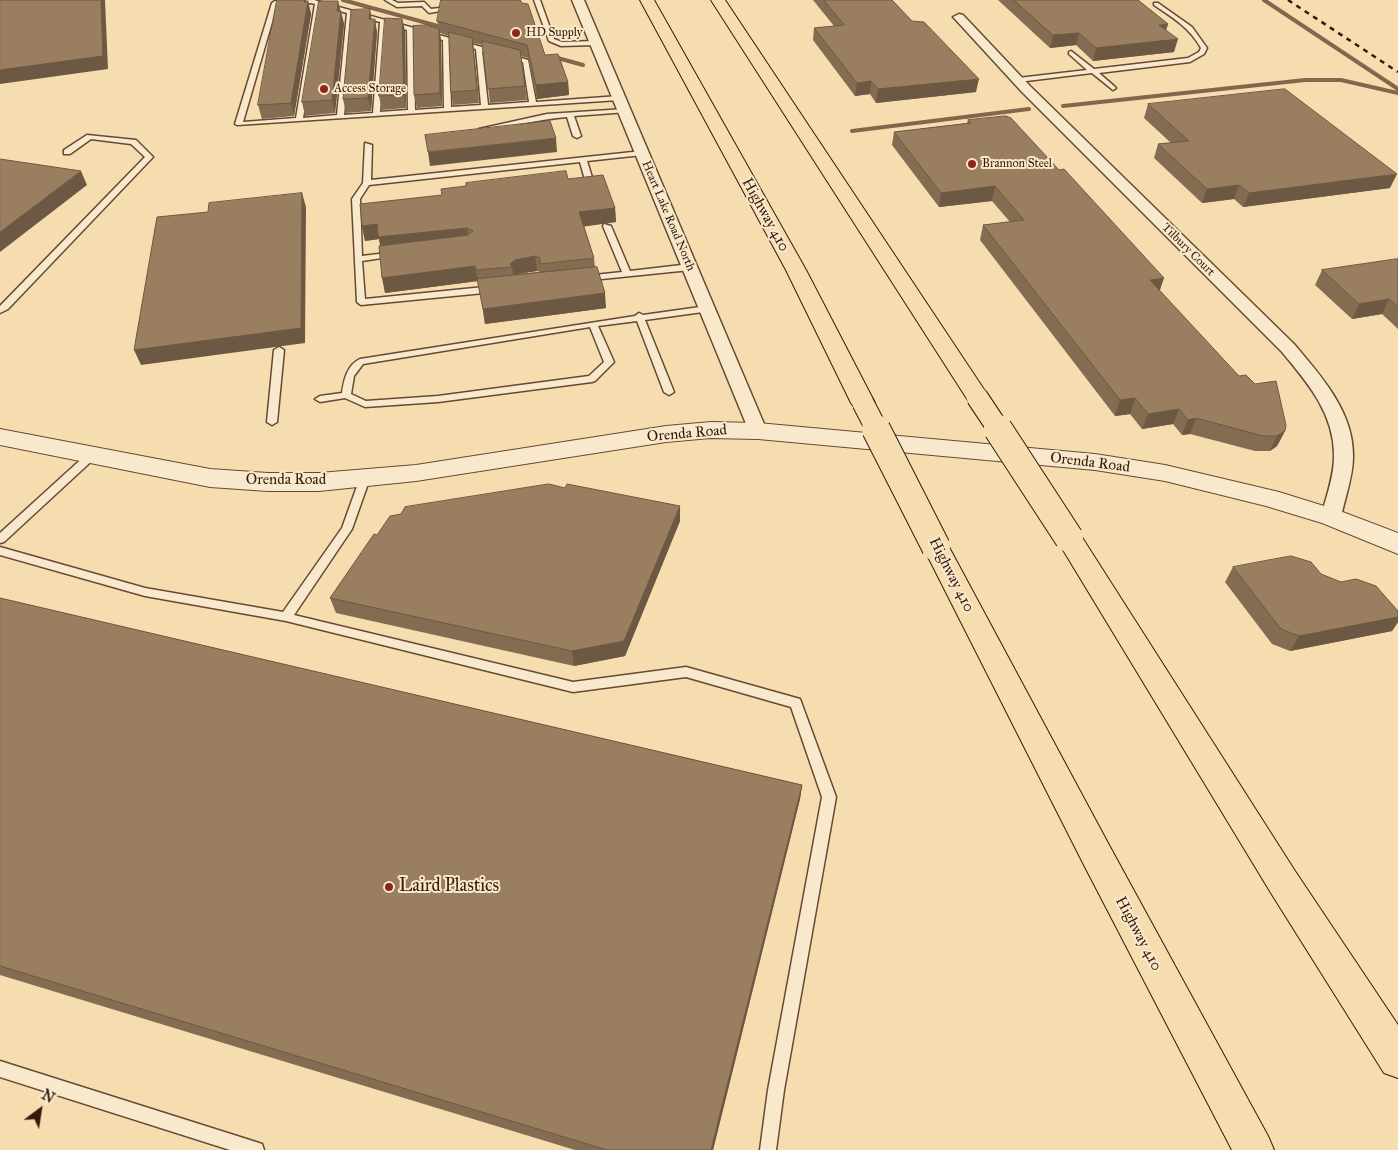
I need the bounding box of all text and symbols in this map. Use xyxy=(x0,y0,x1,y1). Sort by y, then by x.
place label: HD Supply xyxy=(526,26,582,40)
marker: HD Supply xyxy=(510,27,522,39)
place label: Access Storage xyxy=(334,82,406,96)
marker: Access Storage xyxy=(318,83,330,95)
place label: Brannon Steel xyxy=(982,157,1052,171)
marker: Brannon Steel xyxy=(966,158,978,170)
street label: Heart Lake Road North xyxy=(638,159,698,273)
street label: Highway 410 xyxy=(737,175,793,255)
street label: Tilbury Court xyxy=(1158,220,1218,280)
street label: Orenda Road xyxy=(646,422,728,446)
street label: Orenda Road xyxy=(1049,449,1131,477)
street label: Orenda Road xyxy=(246,471,326,489)
street label: Highway 410 xyxy=(925,535,977,615)
place label: Laird Plastics xyxy=(399,876,499,898)
marker: Laird Plastics xyxy=(383,881,395,893)
street label: Highway 410 xyxy=(1111,894,1165,974)
north arrow xyxy=(15,1085,65,1135)
text: N xyxy=(39,1086,57,1107)

